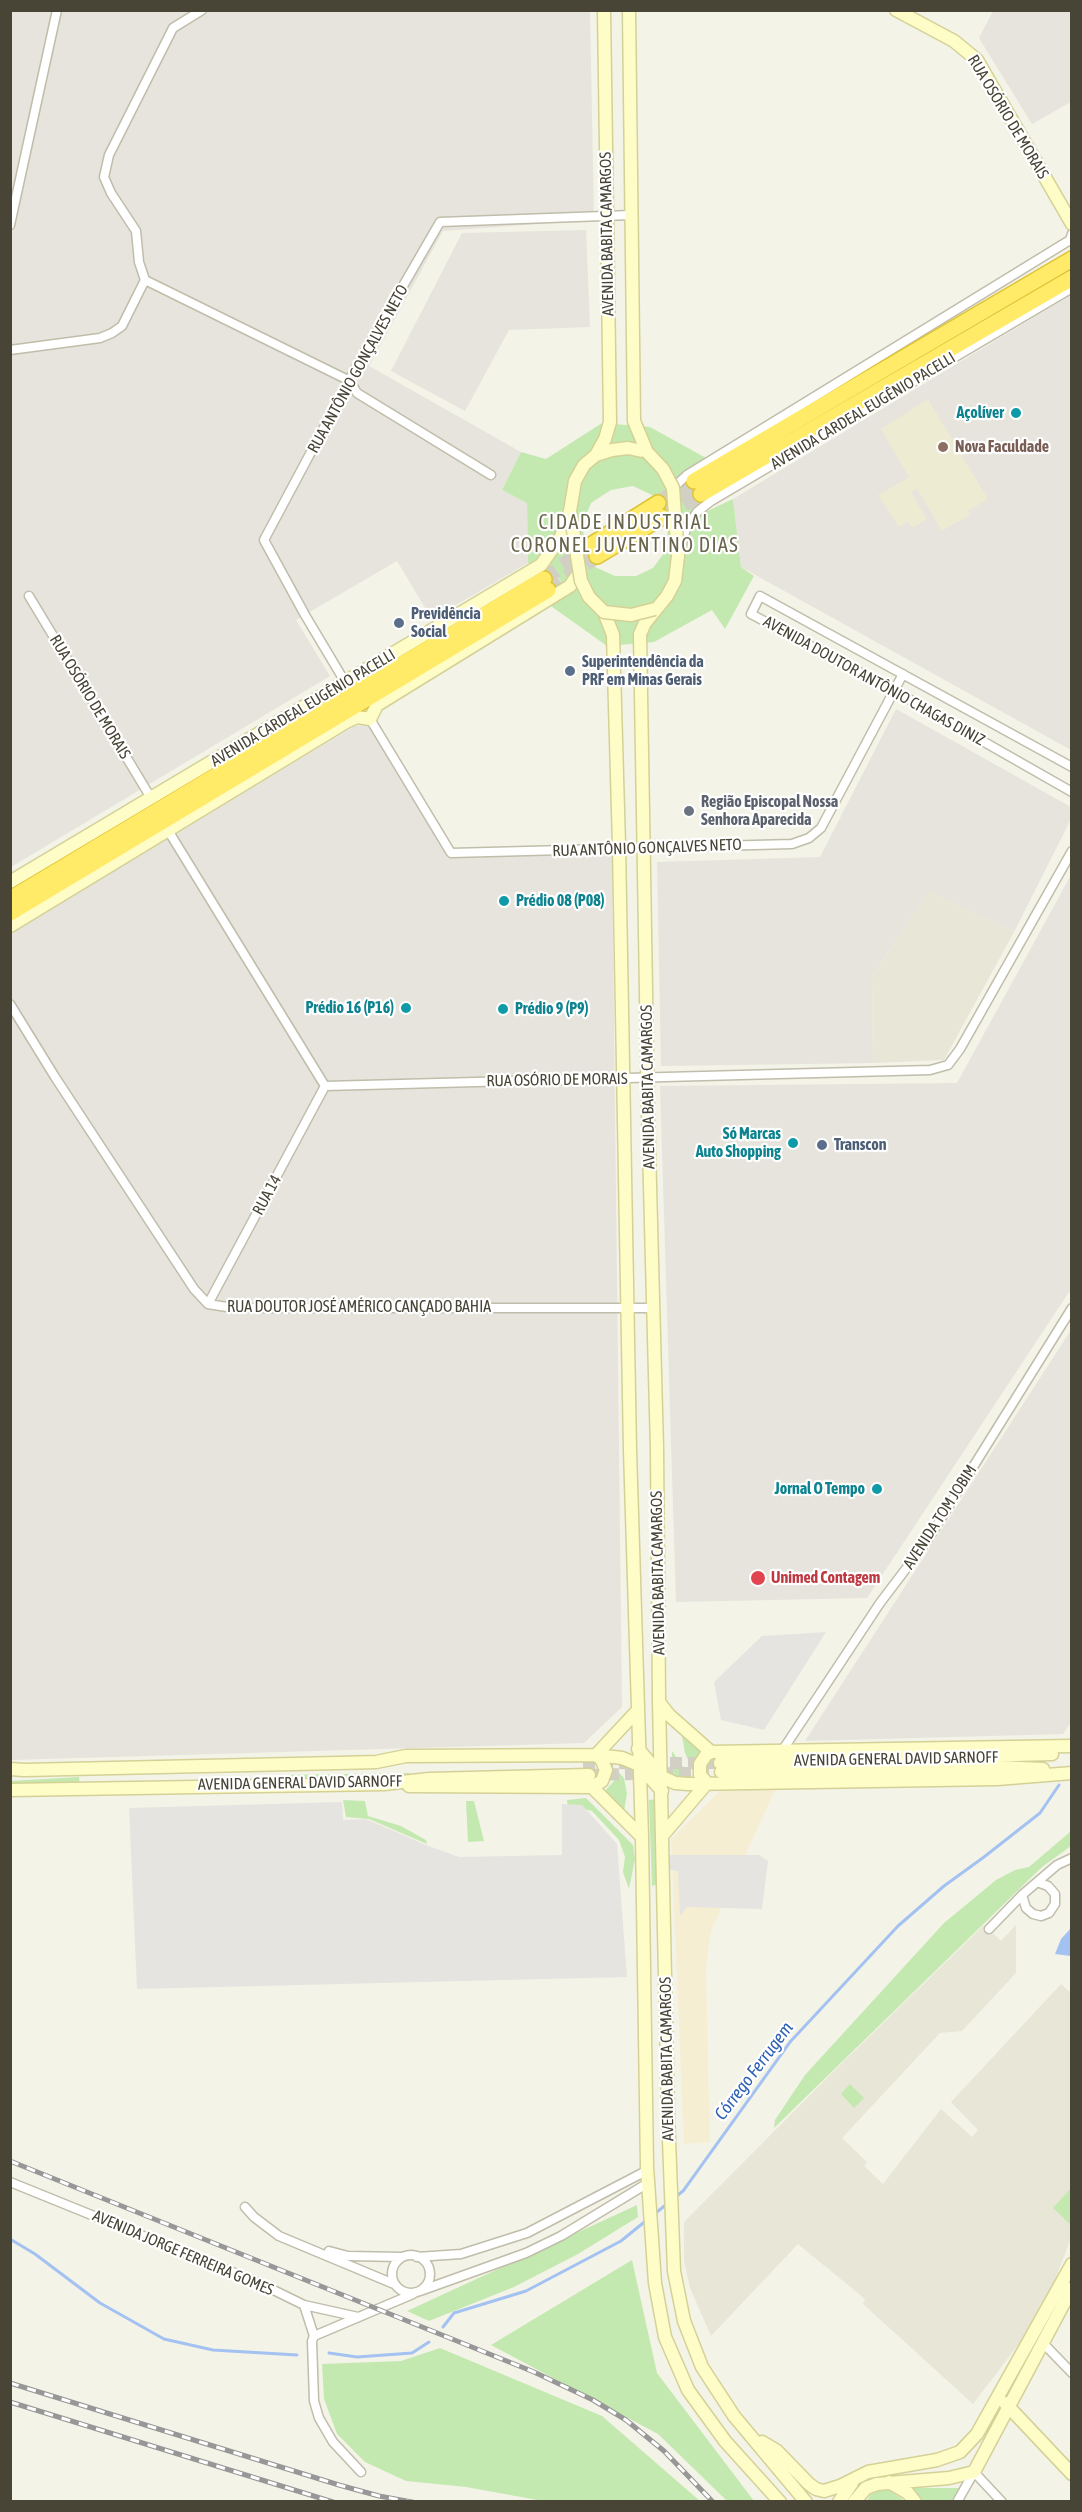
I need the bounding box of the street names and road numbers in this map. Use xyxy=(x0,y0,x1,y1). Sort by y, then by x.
street label: RUA OSÓRIO DE MORAIS xyxy=(963,52,1053,182)
street label: AVENIDA BABITA CAMARGOS xyxy=(596,152,618,316)
street label: RUA ANTÔNIO GONÇALVES NETO xyxy=(304,282,412,456)
street label: AVENIDA CARDEAL EUGÊNIO PACELLI xyxy=(767,348,959,474)
street label: AVENIDA DOUTOR ANTÔNIO CHAGAS DINIZ xyxy=(760,612,988,750)
street label: RUA OSÓRIO DE MORAIS xyxy=(45,632,135,762)
street label: AVENIDA CARDEAL EUGÊNIO PACELLI xyxy=(207,645,399,771)
street label: RUA ANTÔNIO GONÇALVES NETO xyxy=(552,835,742,861)
street label: AVENIDA BABITA CAMARGOS xyxy=(637,1005,659,1169)
street label: RUA OSÓRIO DE MORAIS xyxy=(486,1069,628,1091)
street label: RUA 14 xyxy=(249,1172,285,1218)
street label: RUA DOUTOR JOSÉ AMÉRICO CANÇADO BAHIA xyxy=(227,1297,491,1317)
street label: AVENIDA TOM JOBIM xyxy=(899,1461,981,1573)
street label: AVENIDA BABITA CAMARGOS xyxy=(647,1491,669,1655)
street label: AVENIDA GENERAL DAVID SARNOFF xyxy=(794,1748,998,1770)
street label: AVENIDA GENERAL DAVID SARNOFF xyxy=(198,1772,402,1794)
street label: AVENIDA BABITA CAMARGOS xyxy=(656,1977,678,2141)
street label: AVENIDA JORGE FERREIRA GOMES xyxy=(90,2206,276,2300)

